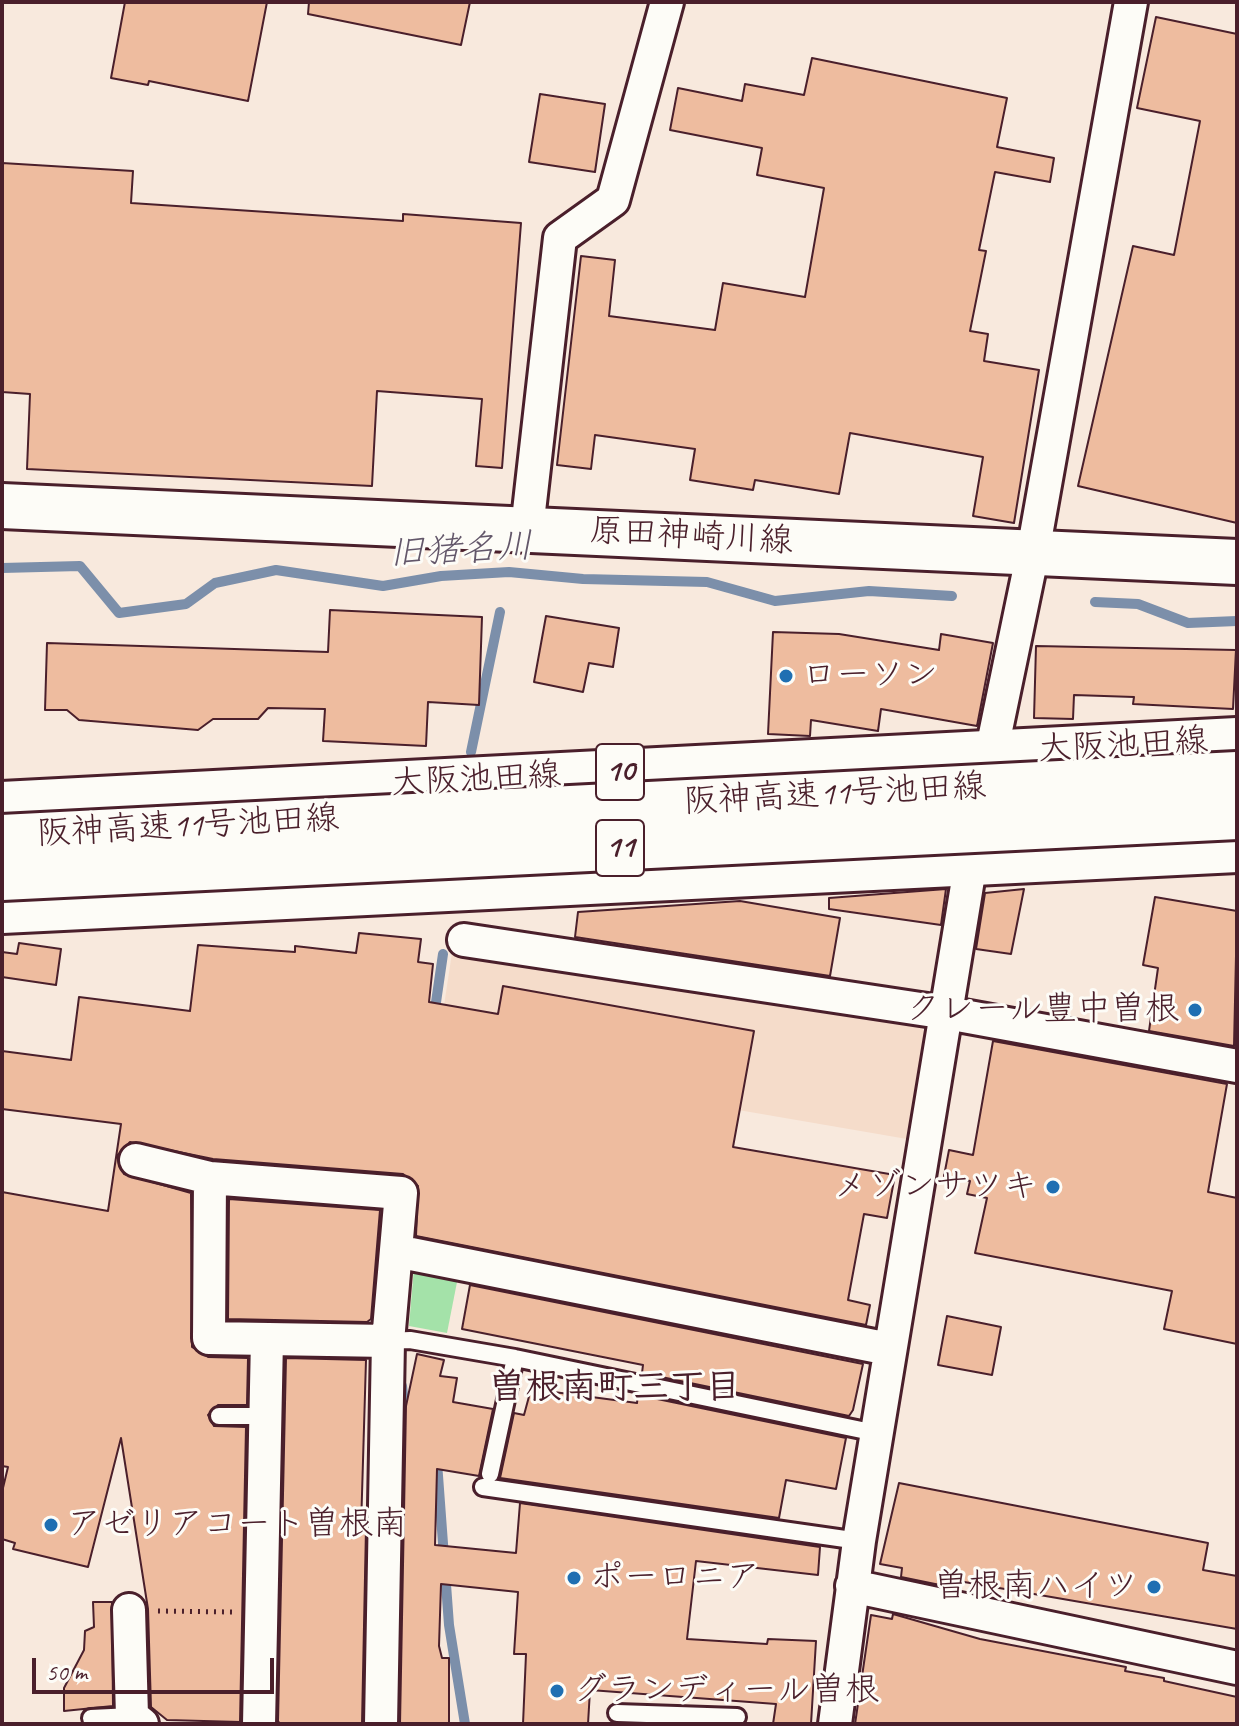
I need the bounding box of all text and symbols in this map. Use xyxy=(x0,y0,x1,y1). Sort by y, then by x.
street label: 原田神崎川線 xyxy=(588,511,794,563)
water label: 旧猪名川 xyxy=(388,526,534,576)
place label: ローソン xyxy=(802,656,938,696)
marker: ローソン xyxy=(777,667,795,685)
street label: 大阪池田線 xyxy=(1037,721,1209,771)
road number: 10 xyxy=(596,744,644,800)
street label: 大阪池田線 xyxy=(390,755,562,805)
street label: 阪神高速11号池田線 xyxy=(683,767,987,823)
street label: 阪神高速11号池田線 xyxy=(36,799,340,855)
road number: 11 xyxy=(596,820,644,876)
place label: クレール豊中曽根 xyxy=(906,990,1179,1030)
marker: クレール豊中曽根 xyxy=(1186,1001,1204,1019)
place label: メゾンサツキ xyxy=(833,1167,1037,1207)
marker: メゾンサツキ xyxy=(1044,1178,1062,1196)
district label: 曽根南町三丁目 xyxy=(489,1367,741,1411)
place label: アゼリアコート曽根南 xyxy=(67,1505,407,1545)
marker: アゼリアコート曽根南 xyxy=(42,1516,60,1534)
place label: ポーロニア xyxy=(590,1558,760,1598)
place label: 曽根南ハイツ xyxy=(934,1567,1138,1607)
marker: ポーロニア xyxy=(565,1569,583,1587)
marker: 曽根南ハイツ xyxy=(1145,1578,1163,1596)
scale bar xyxy=(36,1642,278,1692)
text: 50 m xyxy=(46,1657,87,1687)
place label: グランディール曽根 xyxy=(573,1671,879,1711)
marker: グランディール曽根 xyxy=(548,1682,566,1700)

